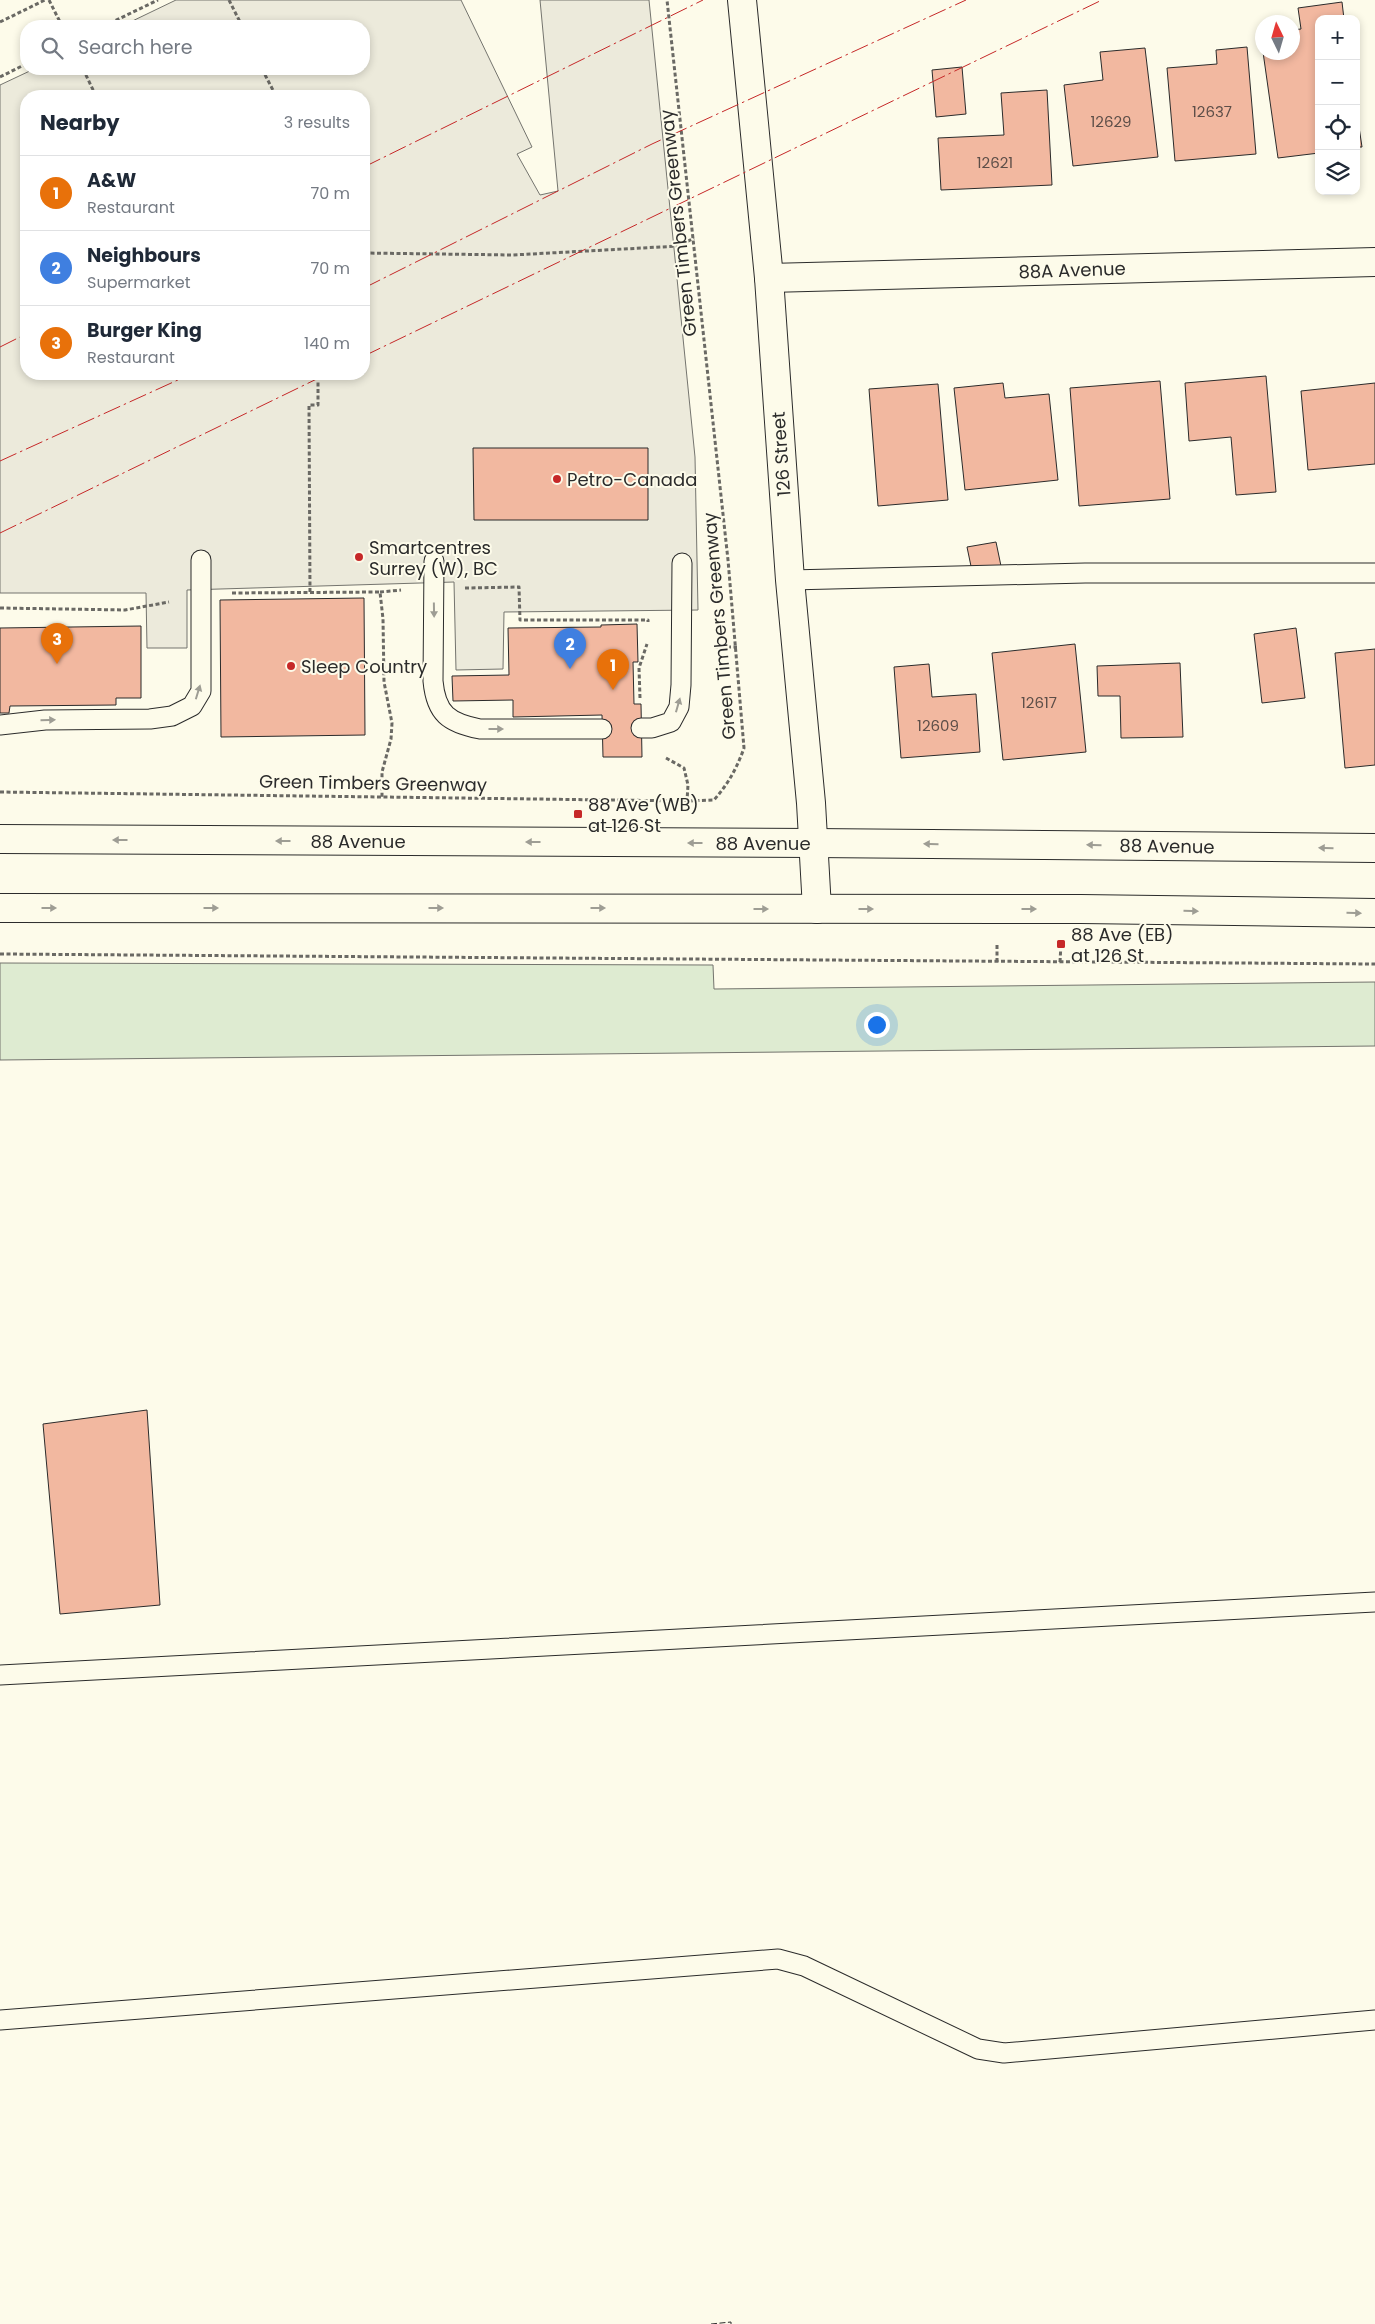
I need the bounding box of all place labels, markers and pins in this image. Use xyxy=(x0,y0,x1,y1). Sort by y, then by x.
place label: Petro-Canada xyxy=(567,467,697,492)
marker: Petro-Canada xyxy=(551,473,563,485)
place label: Smartcentres Surrey (W), BC xyxy=(369,535,498,581)
marker: Smartcentres Surrey (W), BC xyxy=(353,551,365,563)
pin: 3 xyxy=(41,623,73,664)
pin: 2 xyxy=(554,628,586,669)
pin: 1 xyxy=(597,649,629,690)
place label: Sleep Country xyxy=(301,654,427,679)
marker: Sleep Country xyxy=(285,660,297,672)
place label: 88 Ave (WB) at 126 St xyxy=(588,792,699,838)
marker: 88 Ave (WB) at 126 St xyxy=(572,808,584,820)
place label: 88 Ave (EB) at 126 St xyxy=(1071,922,1173,968)
marker: 88 Ave (EB) at 126 St xyxy=(1055,938,1067,950)

